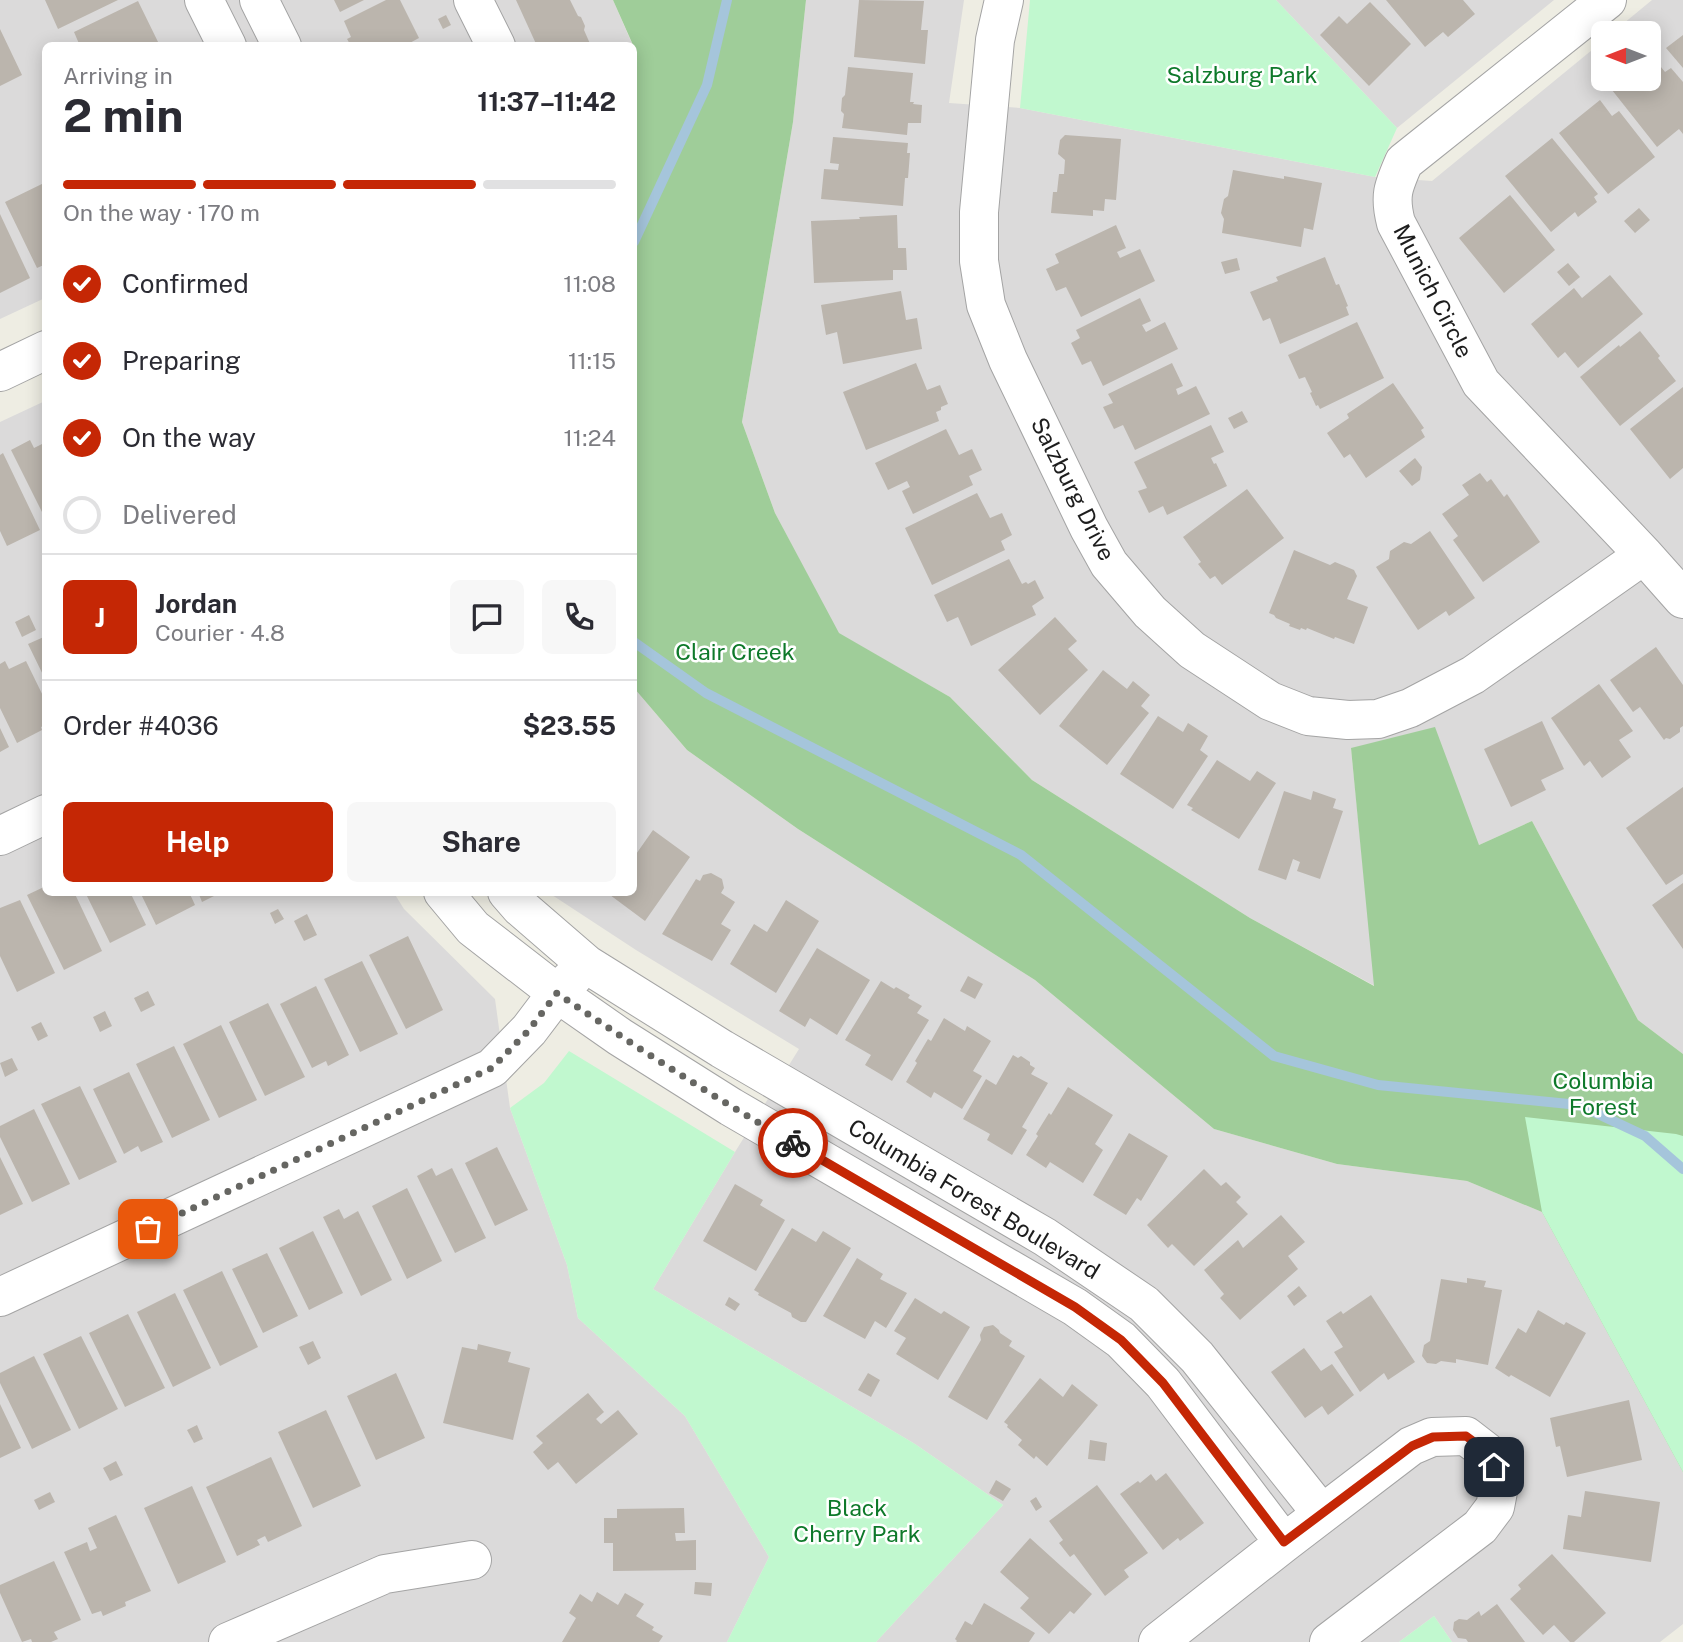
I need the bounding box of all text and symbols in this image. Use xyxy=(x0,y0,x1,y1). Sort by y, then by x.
north arrow xyxy=(1591,21,1661,91)
map controls xyxy=(1591,21,1661,91)
park label: Salzburg Park xyxy=(1167,61,1318,88)
text: Arriving in xyxy=(63,62,173,89)
text: 11:37–11:42 xyxy=(477,86,616,117)
text: 2 min xyxy=(63,88,183,142)
text: On the way · 170 m xyxy=(63,199,260,226)
street label: Munich Circle xyxy=(1388,219,1479,362)
icon: check xyxy=(63,265,101,303)
text: Confirmed xyxy=(122,268,249,299)
text: 11:08 xyxy=(563,270,616,297)
icon: check xyxy=(63,342,101,380)
text: Preparing xyxy=(122,345,241,376)
text: 11:15 xyxy=(568,347,616,374)
street label: Salzburg Drive xyxy=(1026,413,1121,565)
icon: check xyxy=(63,419,101,457)
text: On the way xyxy=(122,422,256,453)
text: 11:24 xyxy=(563,424,616,451)
text: Delivered xyxy=(122,499,237,530)
button: chat xyxy=(450,580,524,654)
button: phone xyxy=(542,580,616,654)
text: Jordan xyxy=(155,588,237,619)
text: J xyxy=(95,602,105,633)
text: Courier · 4.8 xyxy=(155,619,285,646)
park label: Clair Creek xyxy=(675,638,795,665)
text: Order #4036 xyxy=(63,710,219,741)
text: $23.55 xyxy=(522,710,616,741)
button: Help xyxy=(63,802,333,882)
button: Share xyxy=(347,802,616,882)
park label: Columbia Forest xyxy=(1553,1067,1653,1120)
courier xyxy=(758,1108,828,1178)
street label: Columbia Forest Boulevard xyxy=(844,1113,1105,1284)
icon: bike xyxy=(774,1124,812,1162)
pin xyxy=(118,1199,178,1259)
icon: bag xyxy=(129,1210,167,1248)
pin xyxy=(1464,1437,1524,1497)
icon: home xyxy=(1475,1448,1513,1486)
park label: Black Cherry Park xyxy=(793,1494,921,1547)

